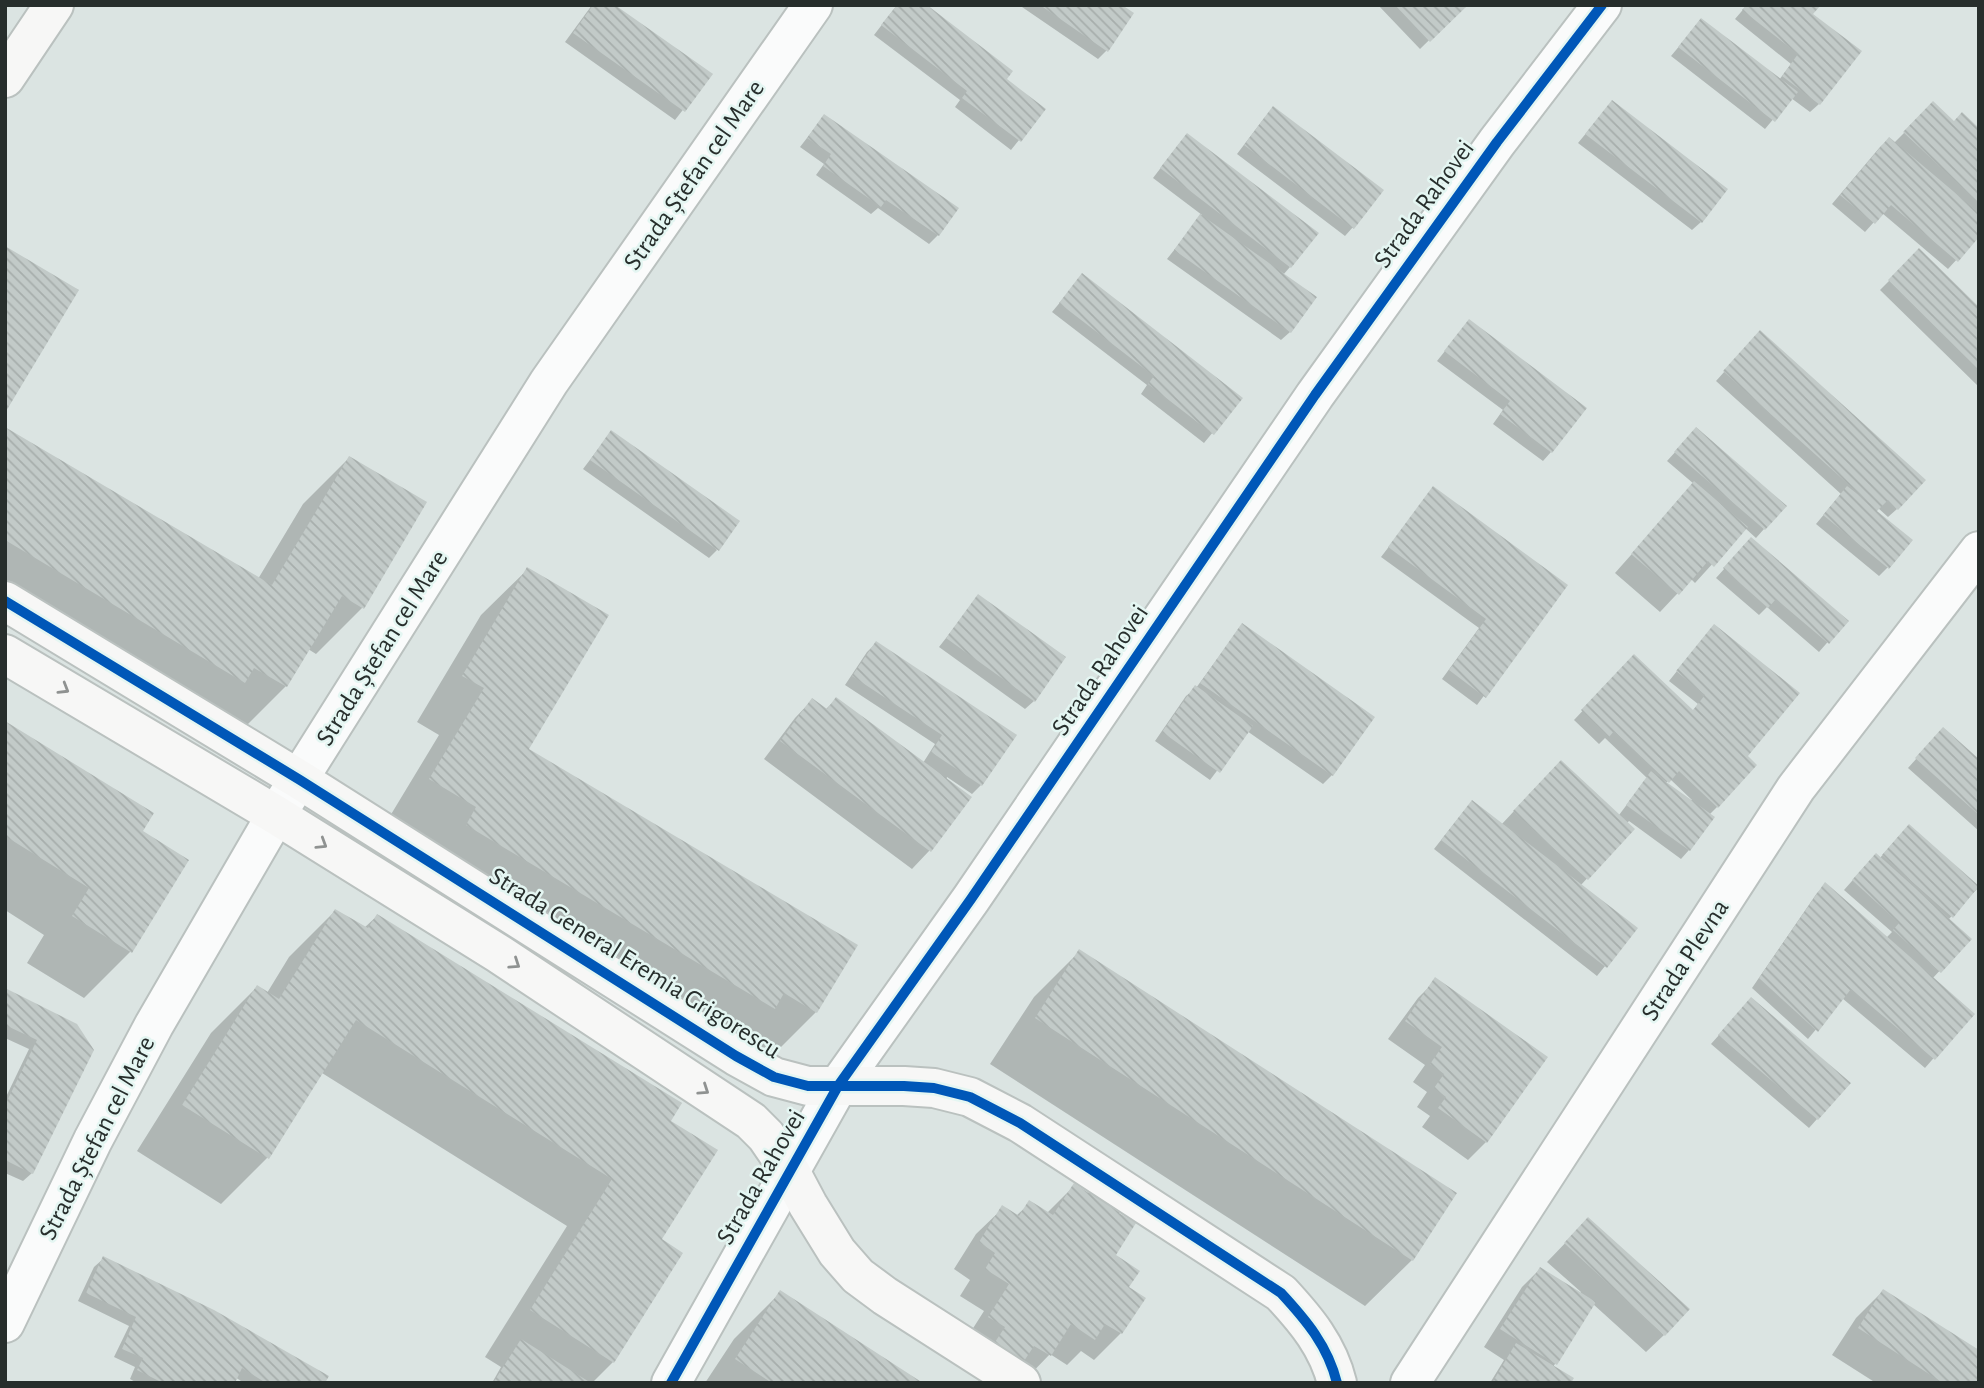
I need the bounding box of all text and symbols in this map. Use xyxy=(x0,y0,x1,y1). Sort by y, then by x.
street label: Strada Ștefan cel Mare xyxy=(619,75,771,276)
street label: Strada Rahovei xyxy=(1369,135,1479,273)
street label: Strada Ștefan cel Mare xyxy=(311,546,454,751)
street label: Strada Rahovei xyxy=(1047,600,1153,740)
one-way arrow xyxy=(56,680,69,693)
one-way arrow xyxy=(314,835,327,848)
street label: Strada General Eremia Grigorescu xyxy=(485,862,785,1064)
street label: Strada Plevna xyxy=(1636,895,1734,1025)
one-way arrow xyxy=(507,956,520,968)
street label: Strada Ștefan cel Mare xyxy=(34,1032,161,1245)
one-way arrow xyxy=(697,1082,710,1095)
street label: Strada Rahovei xyxy=(712,1105,810,1249)

